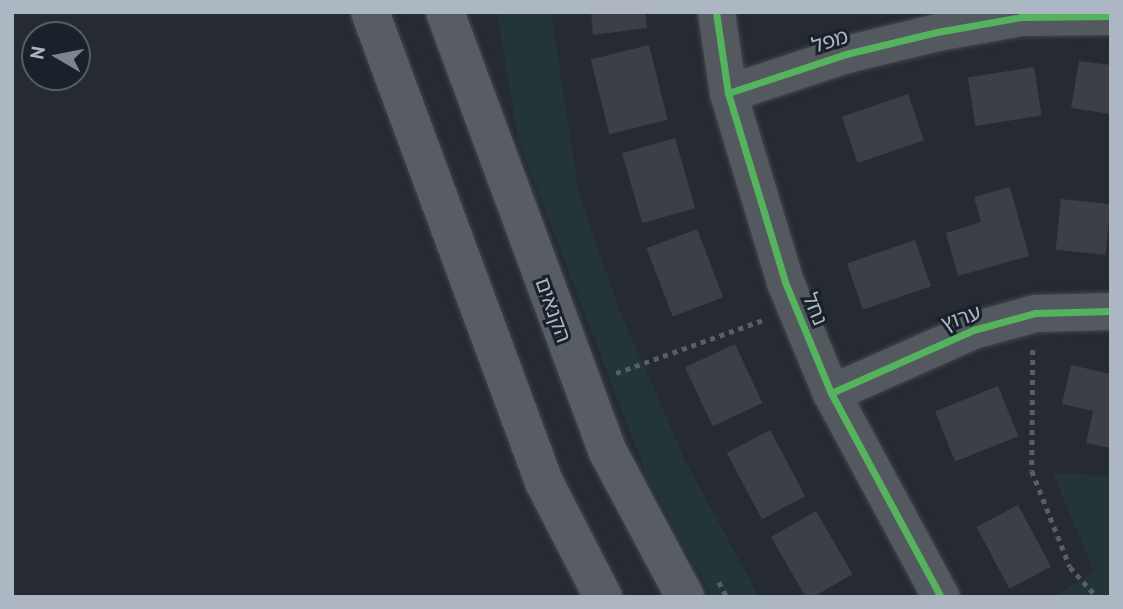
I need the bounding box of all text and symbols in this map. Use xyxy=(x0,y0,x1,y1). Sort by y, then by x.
north arrow xyxy=(21,21,91,91)
street label: מפל xyxy=(809,24,851,58)
text: N xyxy=(24,44,50,61)
street label: הקנאים xyxy=(530,274,576,346)
street label: נחל xyxy=(797,289,833,329)
street label: ערוץ xyxy=(938,299,984,337)

